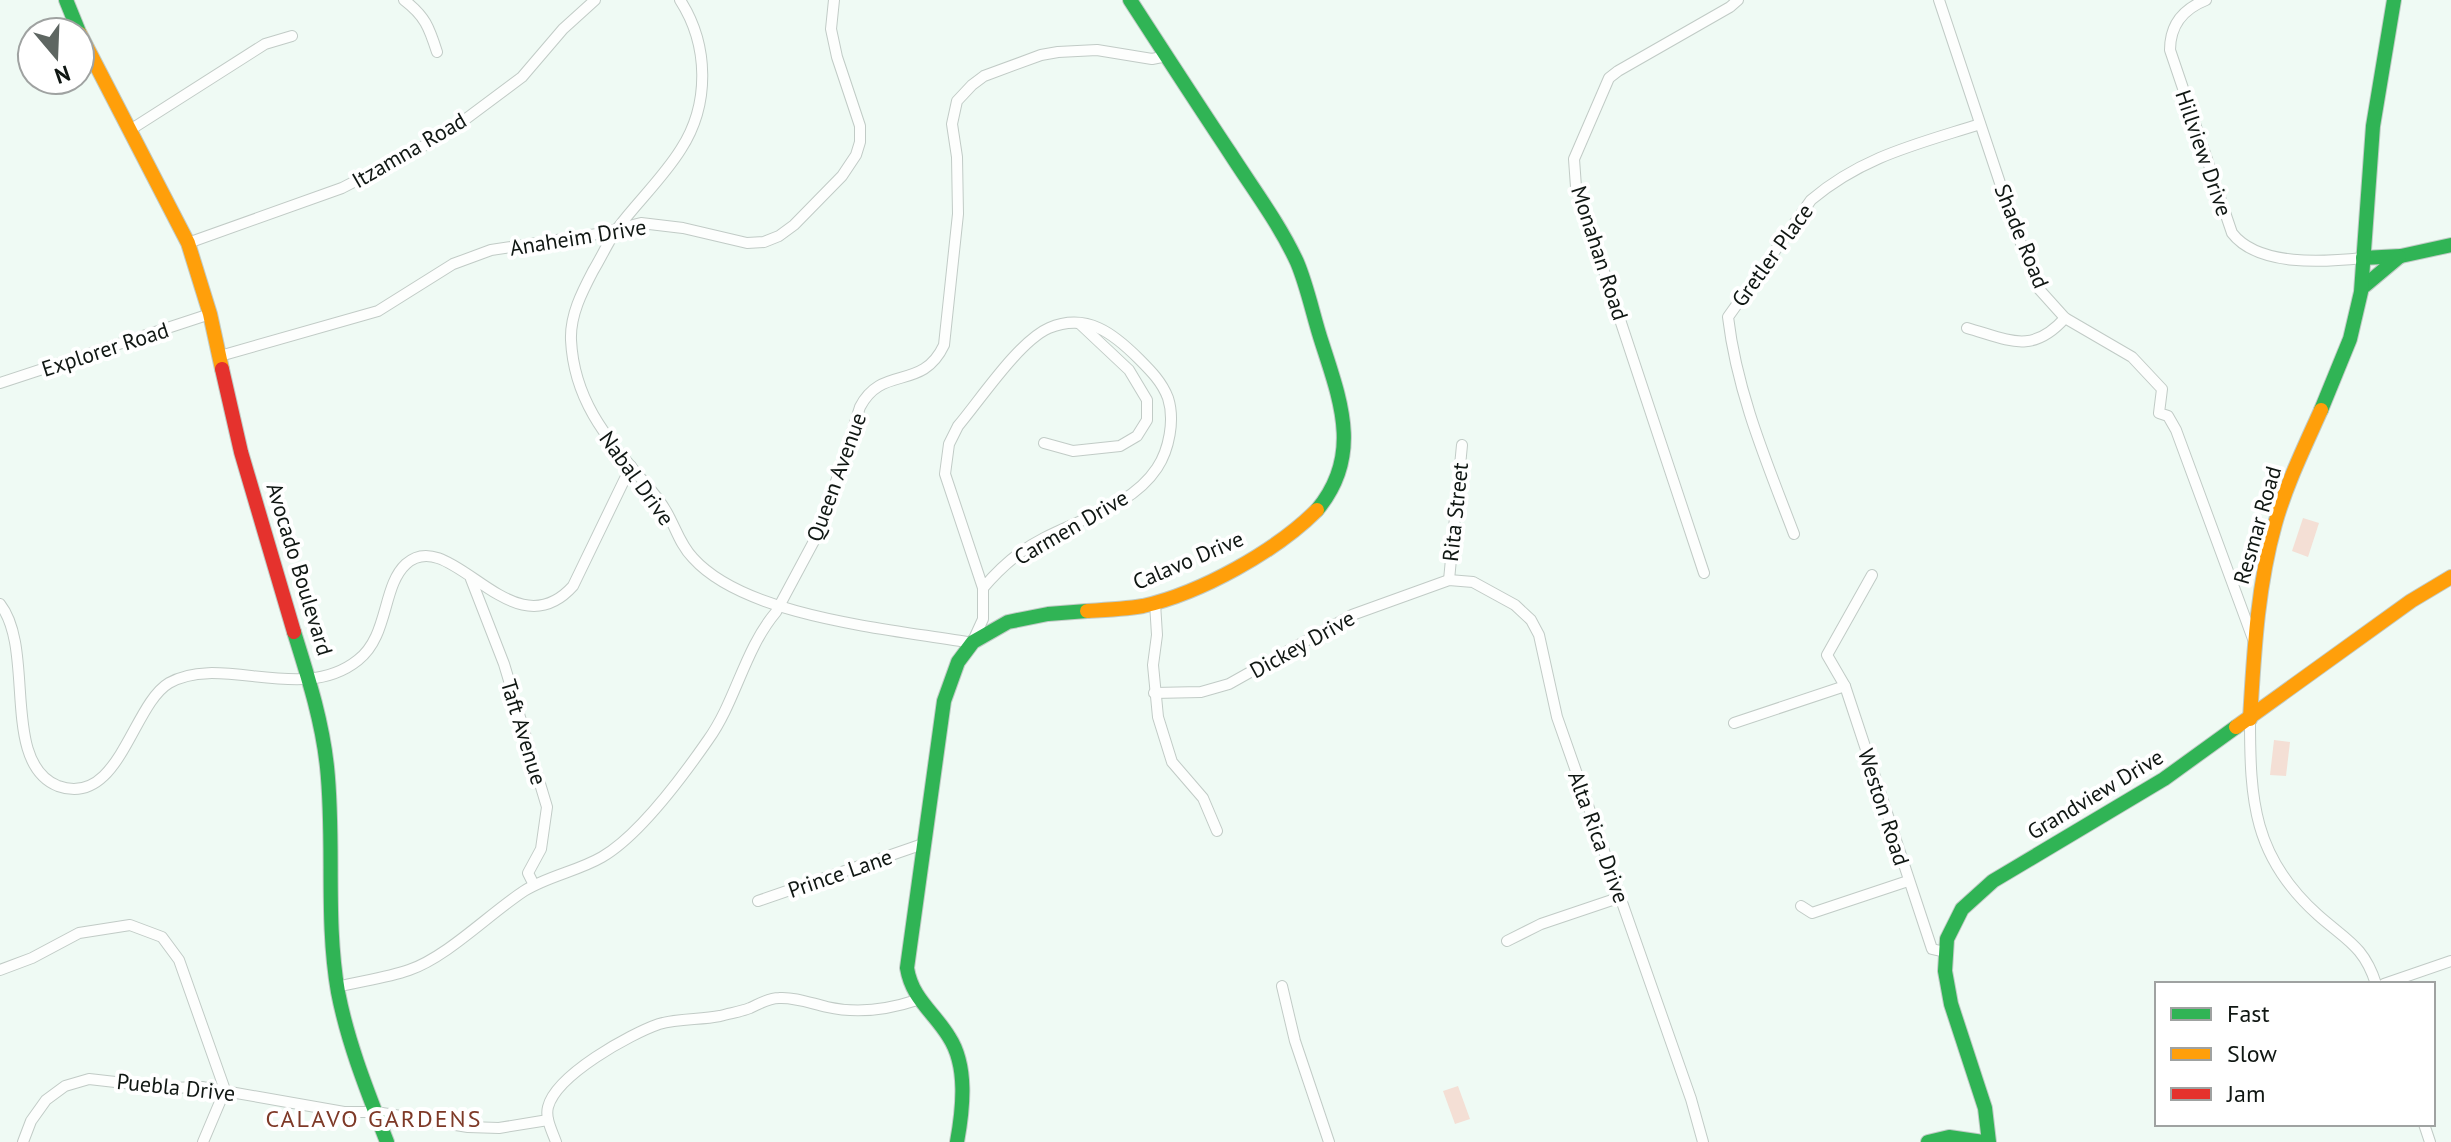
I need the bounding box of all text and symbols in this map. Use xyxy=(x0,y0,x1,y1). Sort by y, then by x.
north arrow xyxy=(16,16,96,96)
text: N xyxy=(51,59,74,91)
street label: Hillview Drive xyxy=(2169,86,2239,220)
street label: Itzamna Road xyxy=(347,106,471,194)
street label: Shade Road xyxy=(1988,180,2056,292)
street label: Monahan Road xyxy=(1565,182,1635,324)
street label: Gretler Place xyxy=(1725,198,1819,312)
street label: Anaheim Drive xyxy=(508,212,648,262)
street label: Explorer Road xyxy=(38,315,172,383)
street label: Queen Avenue xyxy=(800,409,872,545)
street label: Nabal Drive xyxy=(593,425,681,531)
street label: Rita Street xyxy=(1436,461,1474,563)
street label: Resmar Road xyxy=(2227,463,2287,587)
street label: Avocado Boulevard xyxy=(260,479,340,659)
street label: Carmen Drive xyxy=(1009,483,1133,571)
street label: Calavo Drive xyxy=(1128,524,1248,596)
street label: Dickey Drive xyxy=(1245,604,1359,684)
street label: Taft Avenue xyxy=(495,676,553,788)
street label: Grandview Drive xyxy=(2022,742,2168,846)
street label: Weston Road xyxy=(1852,745,1916,869)
street label: Alta Rica Drive xyxy=(1562,767,1636,907)
street label: Prince Lane xyxy=(784,842,896,904)
legend xyxy=(2155,982,2435,1126)
text: Fast xyxy=(2227,998,2270,1029)
text: Slow xyxy=(2227,1038,2277,1069)
street label: Puebla Drive xyxy=(115,1067,237,1107)
text: Jam xyxy=(2226,1078,2265,1109)
district label: CALAVO GARDENS xyxy=(266,1103,482,1134)

